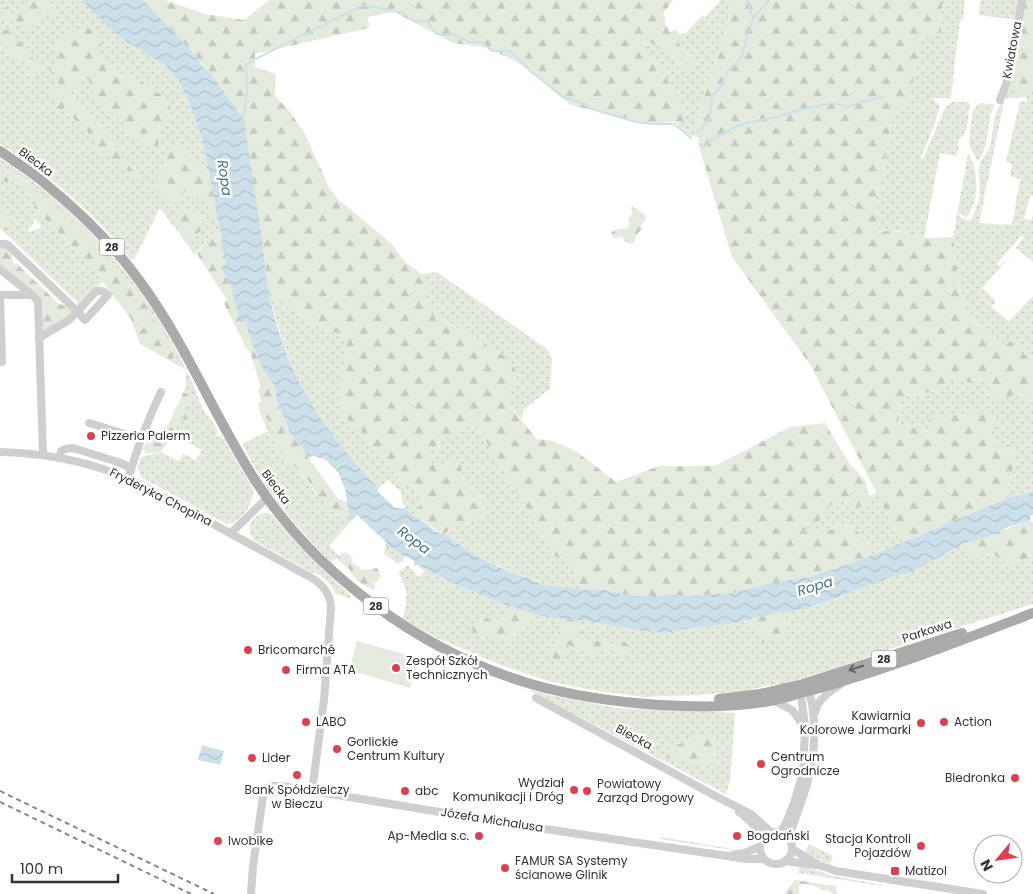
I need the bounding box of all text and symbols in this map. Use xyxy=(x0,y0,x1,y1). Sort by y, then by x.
street label: Kwiatowa xyxy=(998,20,1025,80)
street label: Biecka xyxy=(15,143,57,180)
water label: Ropa xyxy=(213,159,238,198)
road number: 28 xyxy=(100,238,124,256)
place label: Pizzeria Palerm xyxy=(101,427,190,444)
marker: Pizzeria Palerm xyxy=(85,430,97,442)
street label: Fryderyka Chopina xyxy=(107,463,215,530)
street label: Biecka xyxy=(258,466,295,508)
water label: Ropa xyxy=(393,521,435,559)
water label: Ropa xyxy=(795,571,836,601)
road number: 28 xyxy=(364,598,388,614)
street label: Parkowa xyxy=(900,615,954,647)
place label: Bricomarché xyxy=(258,641,335,658)
marker: Bricomarché xyxy=(242,644,254,656)
road number: 28 xyxy=(872,651,896,668)
place label: Zespół Szkół Technicznych xyxy=(406,652,488,683)
place label: Firma ATA xyxy=(296,661,356,678)
marker: Zespół Szkół Technicznych xyxy=(390,662,402,674)
marker: Firma ATA xyxy=(280,664,292,676)
one-way arrow xyxy=(848,664,864,673)
place label: Kawiarnia Kolorowe Jarmarki xyxy=(800,707,911,738)
place label: LABO xyxy=(316,713,346,730)
place label: Action xyxy=(954,713,992,730)
marker: LABO xyxy=(300,716,312,728)
marker: Action xyxy=(938,716,950,728)
marker: Kawiarnia Kolorowe Jarmarki xyxy=(915,717,927,729)
street label: Biecka xyxy=(613,720,656,754)
place label: Gorlickie Centrum Kultury xyxy=(347,733,445,764)
marker: Gorlickie Centrum Kultury xyxy=(331,743,343,755)
place label: Centrum Ogrodnicze xyxy=(771,748,840,779)
place label: Lider xyxy=(262,749,291,766)
marker: Lider xyxy=(246,752,258,764)
marker: Centrum Ogrodnicze xyxy=(755,758,767,770)
marker: Bank Spółdzielczy w Bieczu xyxy=(291,769,303,781)
place label: Biedronka xyxy=(945,769,1005,786)
marker: Biedronka xyxy=(1009,772,1021,784)
place label: Wydział Komunikacji i Dróg xyxy=(453,774,564,805)
place label: Powiatowy Zarząd Drogowy xyxy=(597,775,694,806)
place label: Bank Spółdzielczy w Bieczu xyxy=(245,781,350,812)
place label: abc xyxy=(415,782,439,799)
marker: Wydział Komunikacji i Dróg xyxy=(568,784,580,796)
marker: abc xyxy=(399,785,411,797)
marker: Powiatowy Zarząd Drogowy xyxy=(581,785,593,797)
street label: Józefa Michalusa xyxy=(440,803,545,836)
place label: Ap-Media s.c. xyxy=(387,827,469,844)
place label: Bogdański xyxy=(747,827,809,844)
marker: Ap-Media s.c. xyxy=(473,830,485,842)
marker: Bogdański xyxy=(731,830,743,842)
place label: Stacja Kontroli Pojazdów xyxy=(825,830,911,861)
place label: Iwobike xyxy=(228,832,273,849)
north arrow xyxy=(973,834,1023,884)
marker: Iwobike xyxy=(212,835,224,847)
marker: Stacja Kontroli Pojazdów xyxy=(915,840,927,852)
scale bar xyxy=(12,852,119,884)
place label: FAMUR SA Systemy ścianowe Glinik xyxy=(515,852,628,883)
text: N xyxy=(975,856,998,875)
text: 100 m xyxy=(20,858,63,879)
marker: FAMUR SA Systemy ścianowe Glinik xyxy=(499,862,511,874)
place label: Matizol xyxy=(905,862,947,879)
marker: Matizol xyxy=(889,865,901,877)

